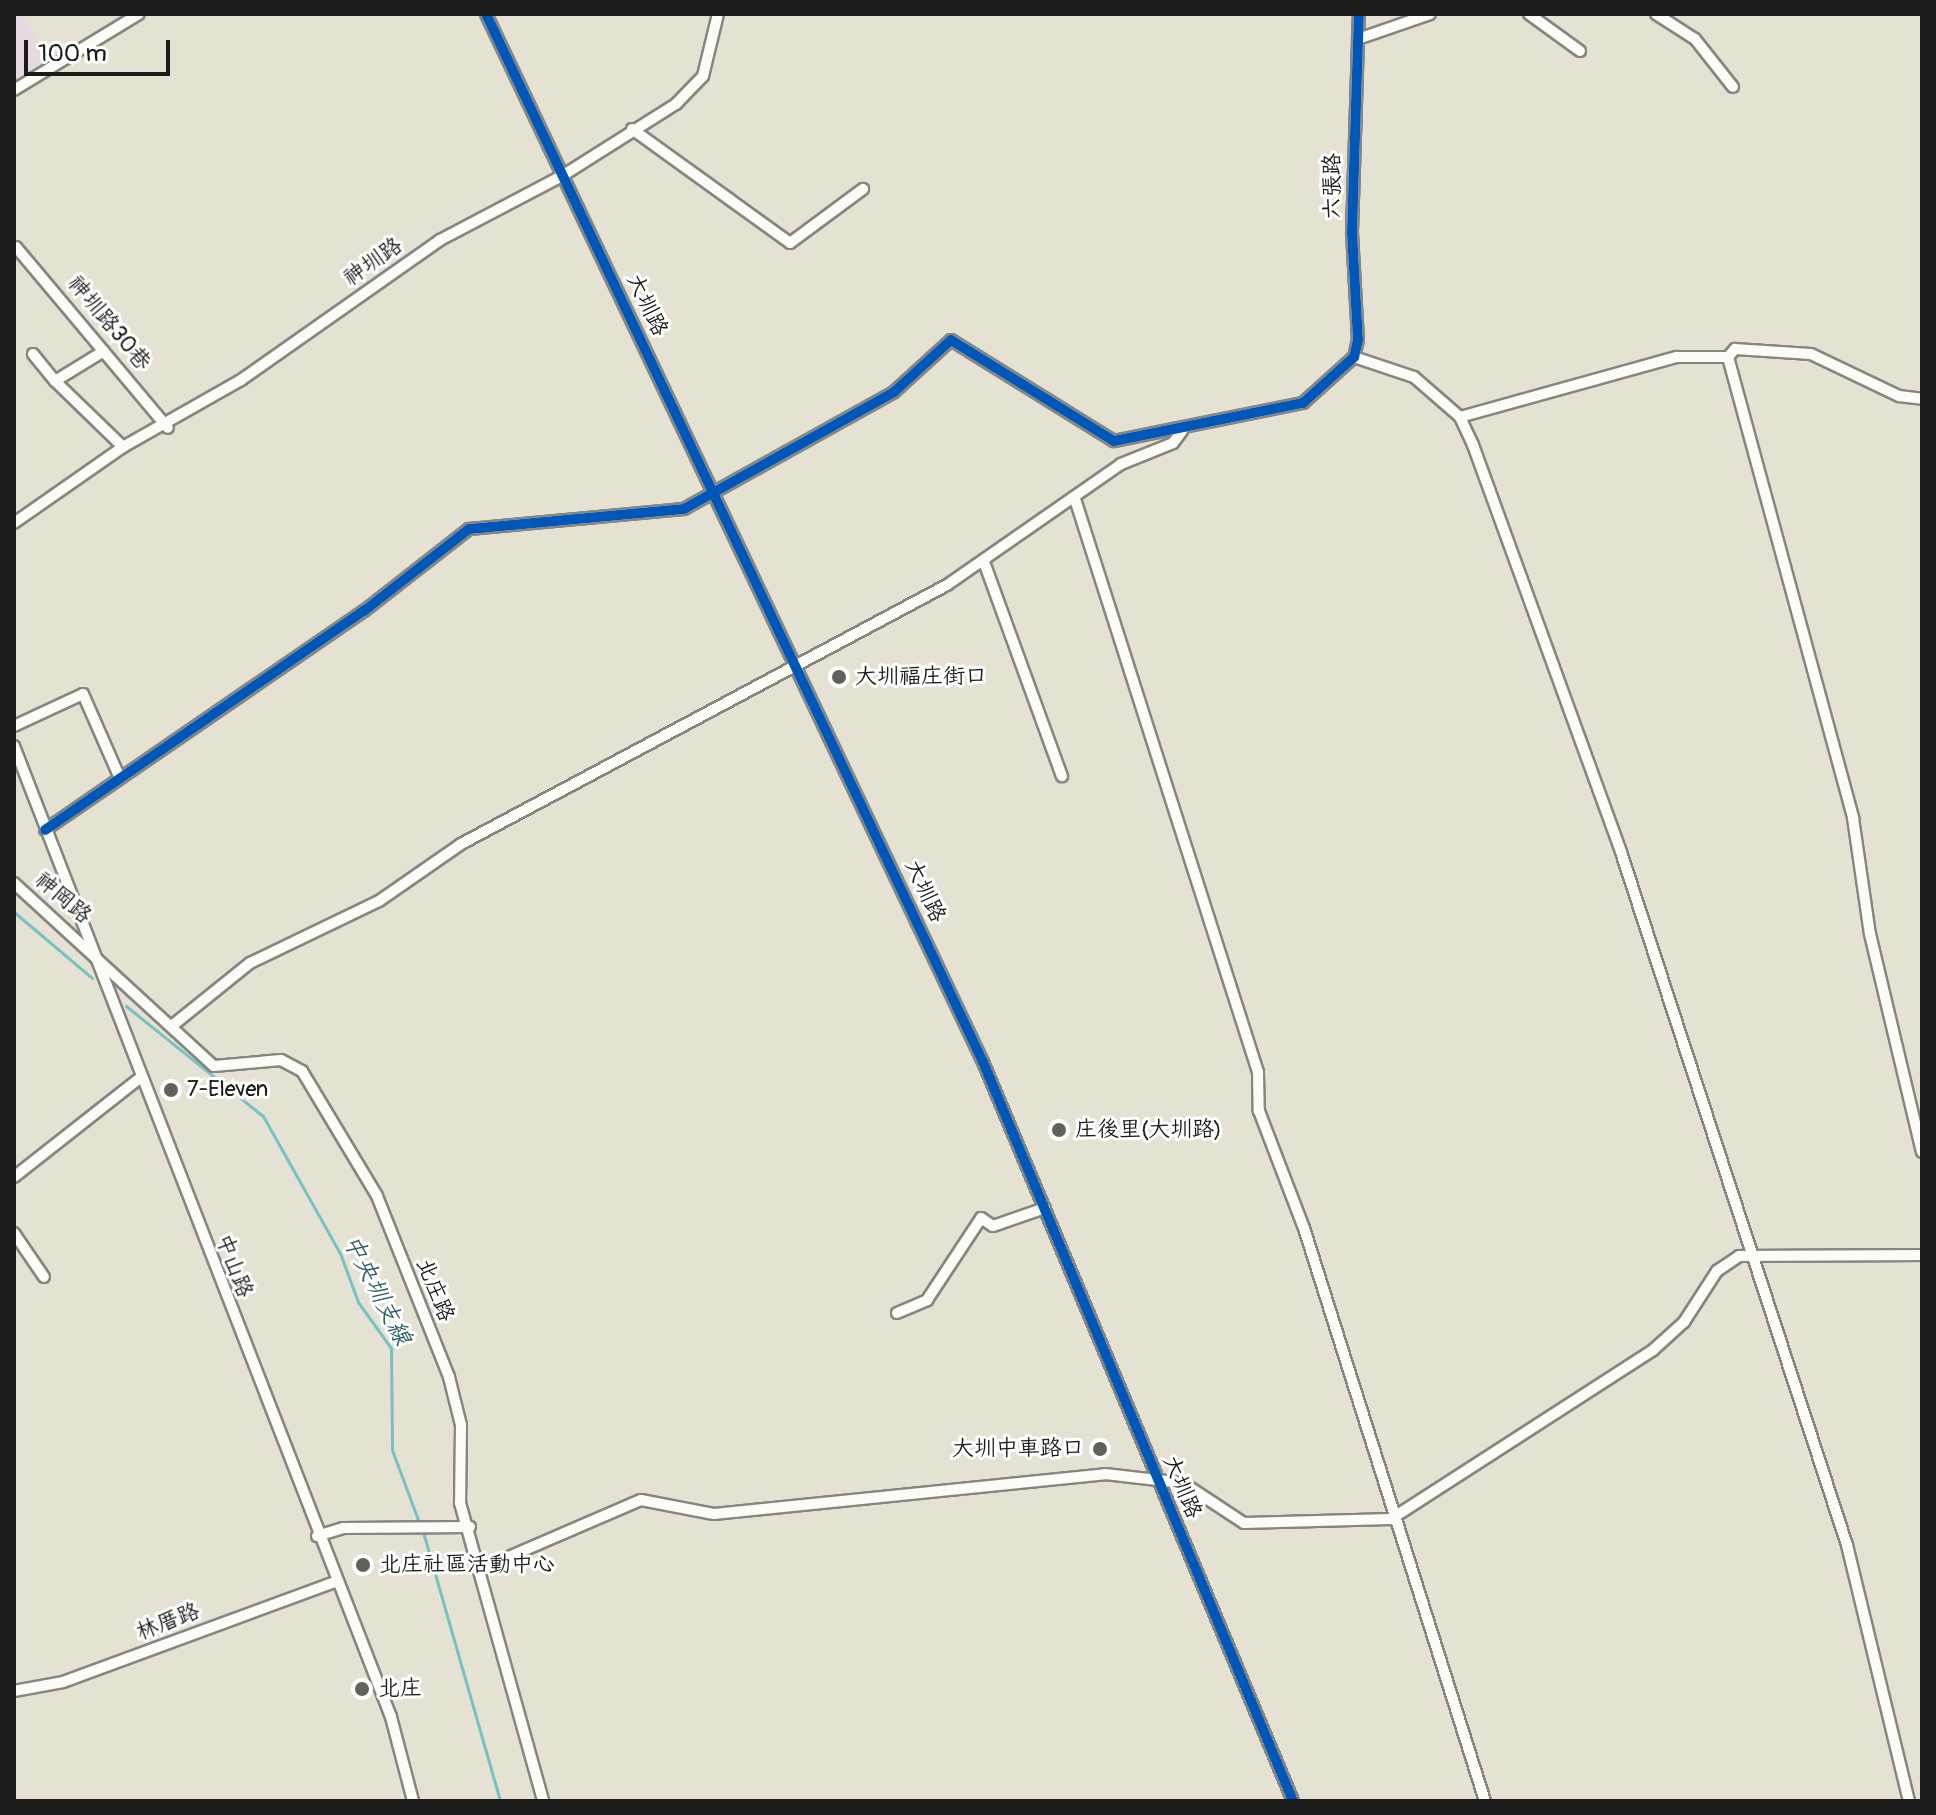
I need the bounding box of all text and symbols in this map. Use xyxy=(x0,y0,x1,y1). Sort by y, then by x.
scale bar xyxy=(28,24,174,74)
text: 100 m xyxy=(38,39,107,68)
street label: 六張路 xyxy=(1320,153,1346,219)
street label: 神圳路 xyxy=(338,232,408,292)
street label: 神圳路30巷 xyxy=(62,270,156,376)
street label: 大圳路 xyxy=(621,270,673,340)
place label: 大圳福庄街口 xyxy=(855,664,987,690)
marker: 大圳福庄街口 xyxy=(830,668,848,686)
street label: 大圳路 xyxy=(899,856,951,926)
street label: 神岡路 xyxy=(29,867,97,929)
place label: 7-Eleven xyxy=(187,1077,268,1103)
marker: 7-Eleven xyxy=(162,1081,180,1099)
place label: 庄後里(大圳路) xyxy=(1075,1117,1222,1143)
marker: 庄後里(大圳路) xyxy=(1050,1121,1068,1139)
street label: 中山路 xyxy=(210,1230,258,1302)
water label: 中央圳支線 xyxy=(337,1230,417,1350)
street label: 北庄路 xyxy=(410,1254,460,1326)
place label: 大圳中車路口 xyxy=(952,1436,1084,1462)
marker: 大圳中車路口 xyxy=(1091,1440,1109,1458)
street label: 大圳路 xyxy=(1157,1451,1207,1523)
place label: 北庄社區活動中心 xyxy=(379,1552,555,1578)
marker: 北庄社區活動中心 xyxy=(354,1556,372,1574)
street label: 林厝路 xyxy=(132,1598,204,1646)
place label: 北庄 xyxy=(378,1676,422,1702)
marker: 北庄 xyxy=(353,1680,371,1698)

